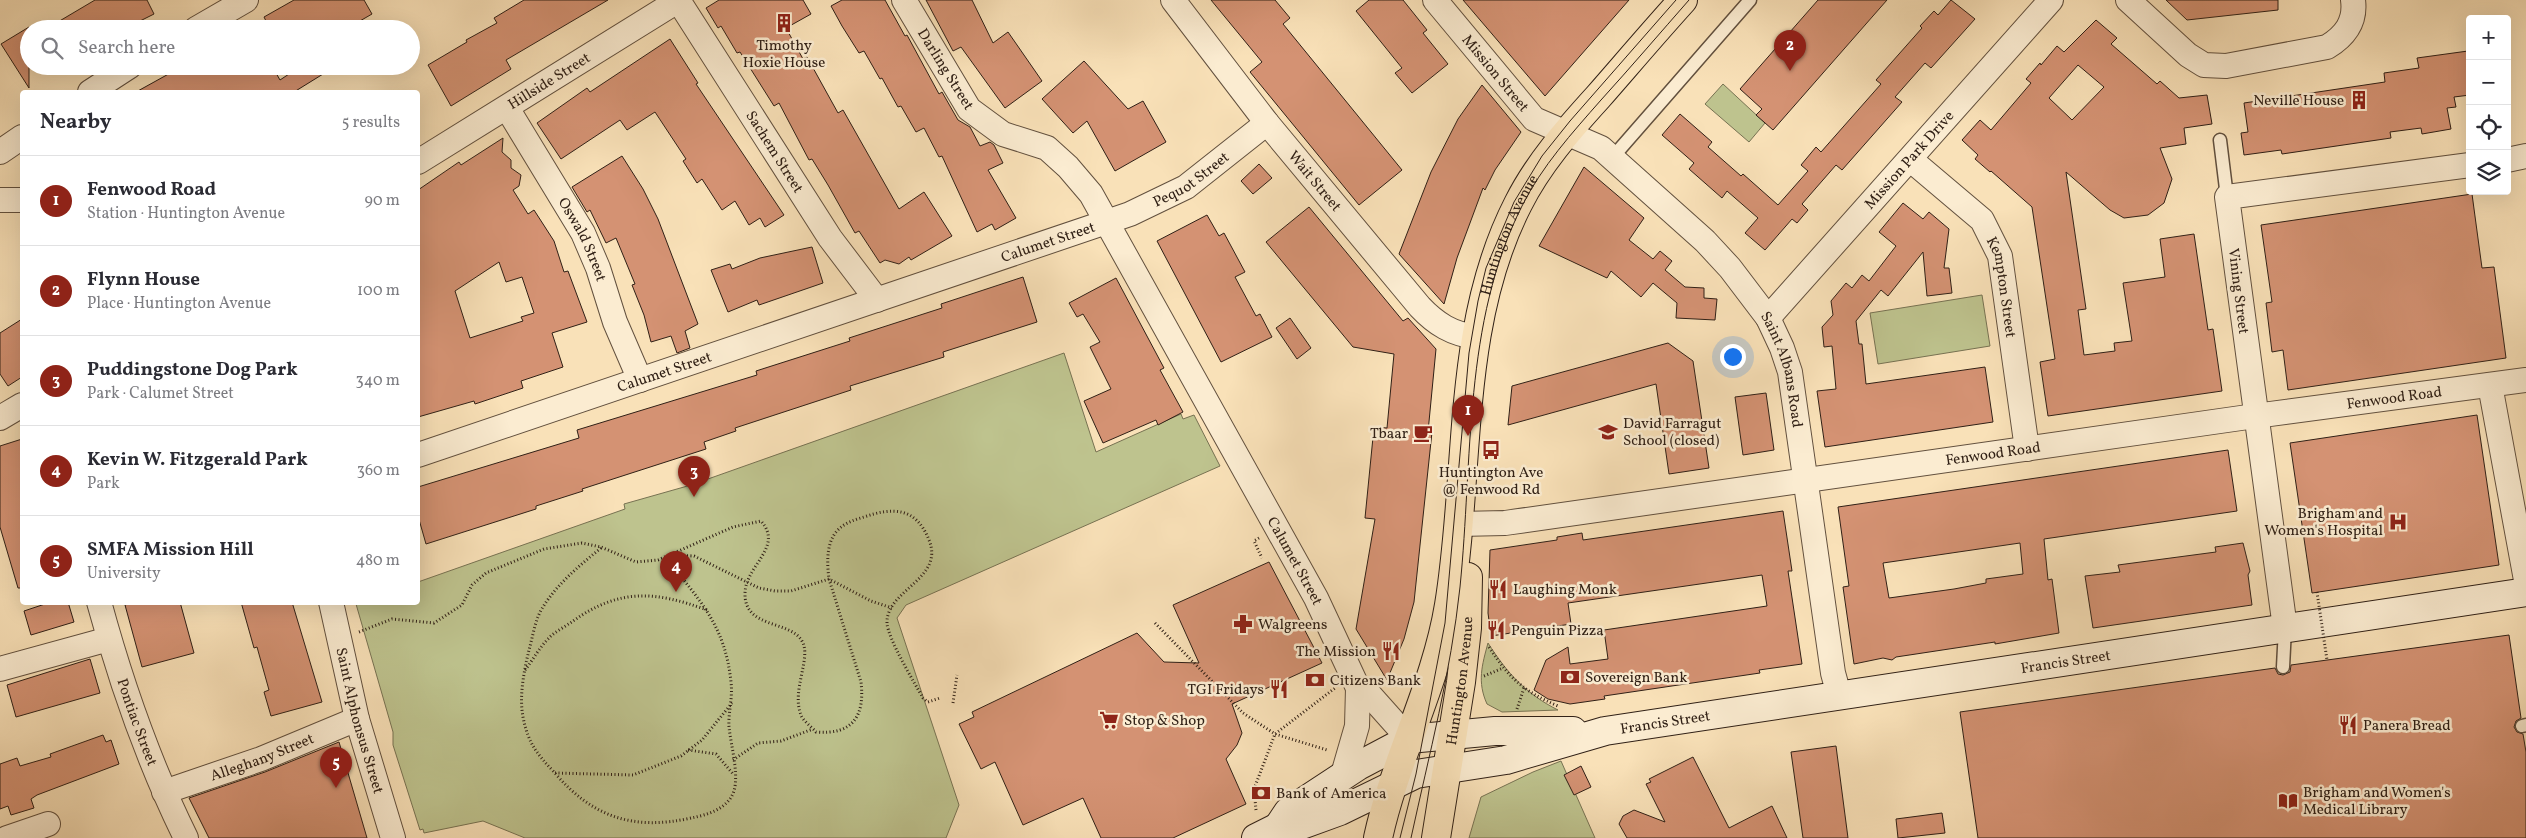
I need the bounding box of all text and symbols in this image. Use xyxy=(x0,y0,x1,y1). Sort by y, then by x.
building icon: Timothy Hoxie House xyxy=(773,12,795,34)
map controls xyxy=(2466,15,2511,195)
button: + xyxy=(2466,15,2511,60)
search box xyxy=(20,20,420,75)
street label: Darling Street xyxy=(911,25,978,115)
pin: 2 xyxy=(1774,30,1806,71)
street label: Mission Street xyxy=(1456,31,1533,117)
icon: search xyxy=(38,34,66,62)
text: Search here xyxy=(78,35,175,61)
place label: Timothy Hoxie House xyxy=(743,36,825,74)
street label: Hillside Street xyxy=(504,48,595,116)
button: − xyxy=(2466,60,2511,105)
building icon: Neville House xyxy=(2348,89,2370,111)
place label: Neville House xyxy=(2253,91,2344,112)
button: locate xyxy=(2466,105,2511,150)
street label: Sachem Street xyxy=(740,107,808,198)
street label: Mission Park Drive xyxy=(1860,107,1960,215)
text: Nearby xyxy=(40,108,111,137)
text: 5 results xyxy=(342,112,400,134)
street label: Wait Street xyxy=(1282,147,1346,217)
street label: Pequot Street xyxy=(1150,148,1234,213)
button: layers xyxy=(2466,150,2511,195)
street label: Huntington Avenue xyxy=(1476,171,1544,298)
text: Fenwood Road xyxy=(87,177,216,203)
text: 1 xyxy=(53,190,59,212)
text: 90 m xyxy=(364,190,400,212)
street label: Oswald Street xyxy=(552,194,611,284)
text: Station · Huntington Avenue xyxy=(87,203,285,225)
street label: Calumet Street xyxy=(998,218,1098,269)
street label: Kempton Street xyxy=(1980,233,2020,339)
street label: Vining Street xyxy=(2222,247,2253,335)
text: Flynn House xyxy=(87,267,200,293)
text: 2 xyxy=(52,280,60,302)
text: 100 m xyxy=(357,280,400,302)
text: Place · Huntington Avenue xyxy=(87,293,271,315)
street label: Saint Albans Road xyxy=(1755,308,1807,429)
your location xyxy=(1720,344,1746,370)
street label: Calumet Street xyxy=(615,347,715,399)
text: Puddingstone Dog Park xyxy=(87,357,298,383)
text: 3 xyxy=(52,370,60,392)
text: 340 m xyxy=(356,370,400,392)
street label: Fenwood Road xyxy=(2345,382,2443,416)
text: Park · Calumet Street xyxy=(87,383,234,405)
pin: 1 xyxy=(1452,395,1484,436)
place label: David Farragut School (closed) xyxy=(1623,414,1721,452)
school or university icon: David Farragut School (closed) xyxy=(1597,421,1619,443)
cafe icon: Tbaar xyxy=(1412,422,1434,444)
place label: Tbaar xyxy=(1370,424,1408,445)
street label: Fenwood Road xyxy=(1944,438,2042,472)
bus stop icon: Huntington Ave @ Fenwood Rd xyxy=(1480,439,1502,461)
text: Kevin W. Fitzgerald Park xyxy=(87,447,308,473)
pin: 3 xyxy=(678,456,710,497)
text: 4 xyxy=(51,460,61,482)
text: 360 m xyxy=(357,460,400,482)
place label: Huntington Ave @ Fenwood Rd xyxy=(1439,463,1543,501)
text: Park xyxy=(87,473,120,495)
place label: Brigham and Women's Hospital xyxy=(2264,504,2383,542)
hospital icon: Brigham and Women's Hospital xyxy=(2387,511,2409,533)
street label: Calumet Street xyxy=(1261,514,1327,609)
text: SMFA Mission Hill xyxy=(87,537,254,563)
text: 5 xyxy=(52,550,60,572)
text: 480 m xyxy=(356,550,400,572)
pin: 4 xyxy=(660,551,692,592)
text: University xyxy=(87,563,161,585)
restaurant icon: Laughing Monk xyxy=(1487,578,1509,600)
place label: Laughing Monk xyxy=(1513,580,1617,601)
pharmacy icon: Walgreens xyxy=(1232,613,1254,635)
place label: Walgreens xyxy=(1258,615,1328,636)
street label: Huntington Avenue xyxy=(1442,616,1479,747)
restaurant icon: Penguin Pizza xyxy=(1485,619,1507,641)
place label: Penguin Pizza xyxy=(1511,621,1604,642)
restaurant icon: The Mission xyxy=(1380,640,1402,662)
place label: The Mission xyxy=(1296,642,1376,663)
street label: Saint Alphonsus Street xyxy=(329,646,388,797)
street label: Francis Street xyxy=(2019,646,2112,680)
bank icon: Sovereign Bank xyxy=(1559,666,1581,688)
place label: Sovereign Bank xyxy=(1585,668,1687,689)
bank icon: Citizens Bank xyxy=(1304,669,1326,691)
place label: Citizens Bank xyxy=(1330,671,1421,692)
street label: Pontiac Street xyxy=(110,676,162,769)
restaurant icon: TGI Fridays xyxy=(1268,678,1290,700)
place label: TGI Fridays xyxy=(1187,680,1264,701)
street label: Francis Street xyxy=(1619,706,1712,741)
supermarket icon: Stop & Shop xyxy=(1098,709,1120,731)
place label: Stop & Shop xyxy=(1124,711,1205,732)
restaurant icon: Panera Bread xyxy=(2337,714,2359,736)
place label: Panera Bread xyxy=(2363,716,2451,737)
street label: Alleghany Street xyxy=(208,729,317,787)
pin: 5 xyxy=(320,747,352,788)
bank icon: Bank of America xyxy=(1250,782,1272,804)
place label: Brigham and Women's Medical Library xyxy=(2303,783,2451,821)
place label: Bank of America xyxy=(1276,784,1386,805)
library icon: Brigham and Women's Medical Library xyxy=(2277,790,2299,812)

